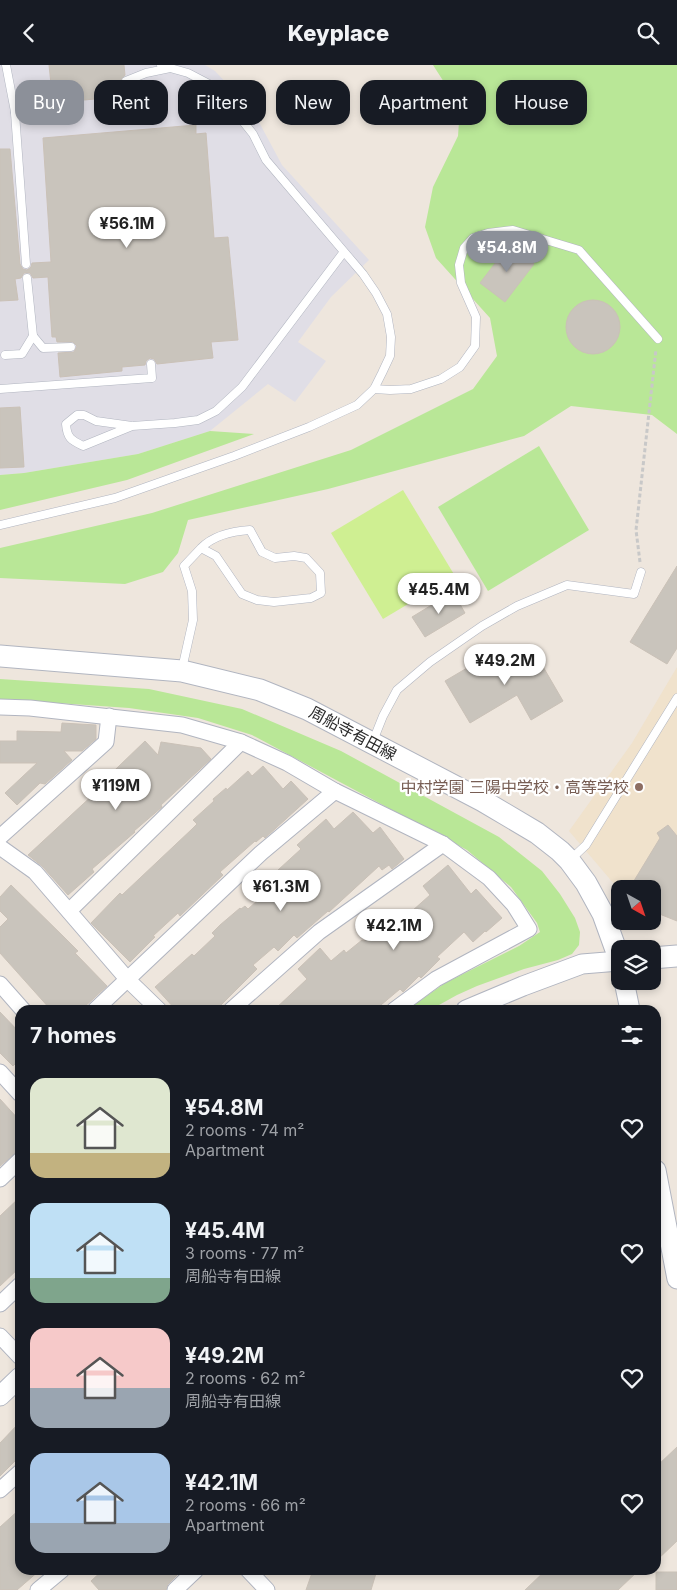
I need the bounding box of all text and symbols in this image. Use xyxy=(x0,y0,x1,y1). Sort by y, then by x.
icon: back xyxy=(15,19,43,47)
icon: search xyxy=(634,19,662,47)
text: Keyplace xyxy=(288,20,389,46)
chip: Buy xyxy=(15,80,84,125)
chip: Rent xyxy=(94,80,168,125)
chip: Filters xyxy=(178,80,266,125)
chip: New xyxy=(276,80,350,125)
chip: Apartment xyxy=(360,80,486,125)
chip: House xyxy=(496,80,587,125)
pin: ¥56.1M xyxy=(86,207,168,249)
text: ¥56.1M xyxy=(100,213,154,233)
pin: ¥54.8M xyxy=(466,231,548,273)
text: ¥54.8M xyxy=(477,237,537,257)
pin: ¥45.4M xyxy=(398,573,480,615)
text: ¥45.4M xyxy=(409,579,469,599)
pin: ¥49.2M xyxy=(464,643,546,686)
text: ¥49.2M xyxy=(475,650,535,670)
street label: 周船寺有田線 xyxy=(306,702,400,764)
pin: ¥119M xyxy=(81,769,151,811)
text: ¥119M xyxy=(92,775,140,795)
place label: 中村学園 三陽中学校・高等学校 xyxy=(400,777,629,797)
marker: 中村学園 三陽中学校・高等学校 xyxy=(633,781,645,793)
pin: ¥61.3M xyxy=(240,869,322,912)
text: ¥61.3M xyxy=(253,876,309,896)
north arrow xyxy=(611,880,661,930)
map controls xyxy=(611,880,661,990)
pin: ¥42.1M xyxy=(353,909,435,951)
text: ¥42.1M xyxy=(366,915,422,935)
button: layers xyxy=(611,940,661,990)
icon: filters xyxy=(618,1021,646,1049)
text: 7 homes xyxy=(30,1023,117,1048)
text: ¥54.8M xyxy=(185,1095,264,1120)
icon: home xyxy=(70,1098,130,1158)
icon: heart xyxy=(618,1114,646,1142)
text: 2 rooms · 74 m² xyxy=(185,1120,304,1140)
text: Apartment xyxy=(185,1140,265,1160)
text: ¥45.4M xyxy=(185,1218,265,1243)
icon: home xyxy=(70,1223,130,1283)
icon: heart xyxy=(618,1239,646,1267)
text: 3 rooms · 77 m² xyxy=(185,1243,304,1263)
text: 周船寺有田線 xyxy=(185,1266,281,1286)
text: ¥49.2M xyxy=(185,1343,264,1368)
icon: home xyxy=(70,1348,130,1408)
icon: heart xyxy=(618,1364,646,1392)
text: 2 rooms · 62 m² xyxy=(185,1368,306,1388)
text: 周船寺有田線 xyxy=(185,1391,281,1411)
text: ¥42.1M xyxy=(185,1470,258,1495)
icon: home xyxy=(70,1473,130,1533)
icon: heart xyxy=(618,1489,646,1517)
text: 2 rooms · 66 m² xyxy=(185,1495,306,1515)
text: Apartment xyxy=(185,1515,265,1535)

